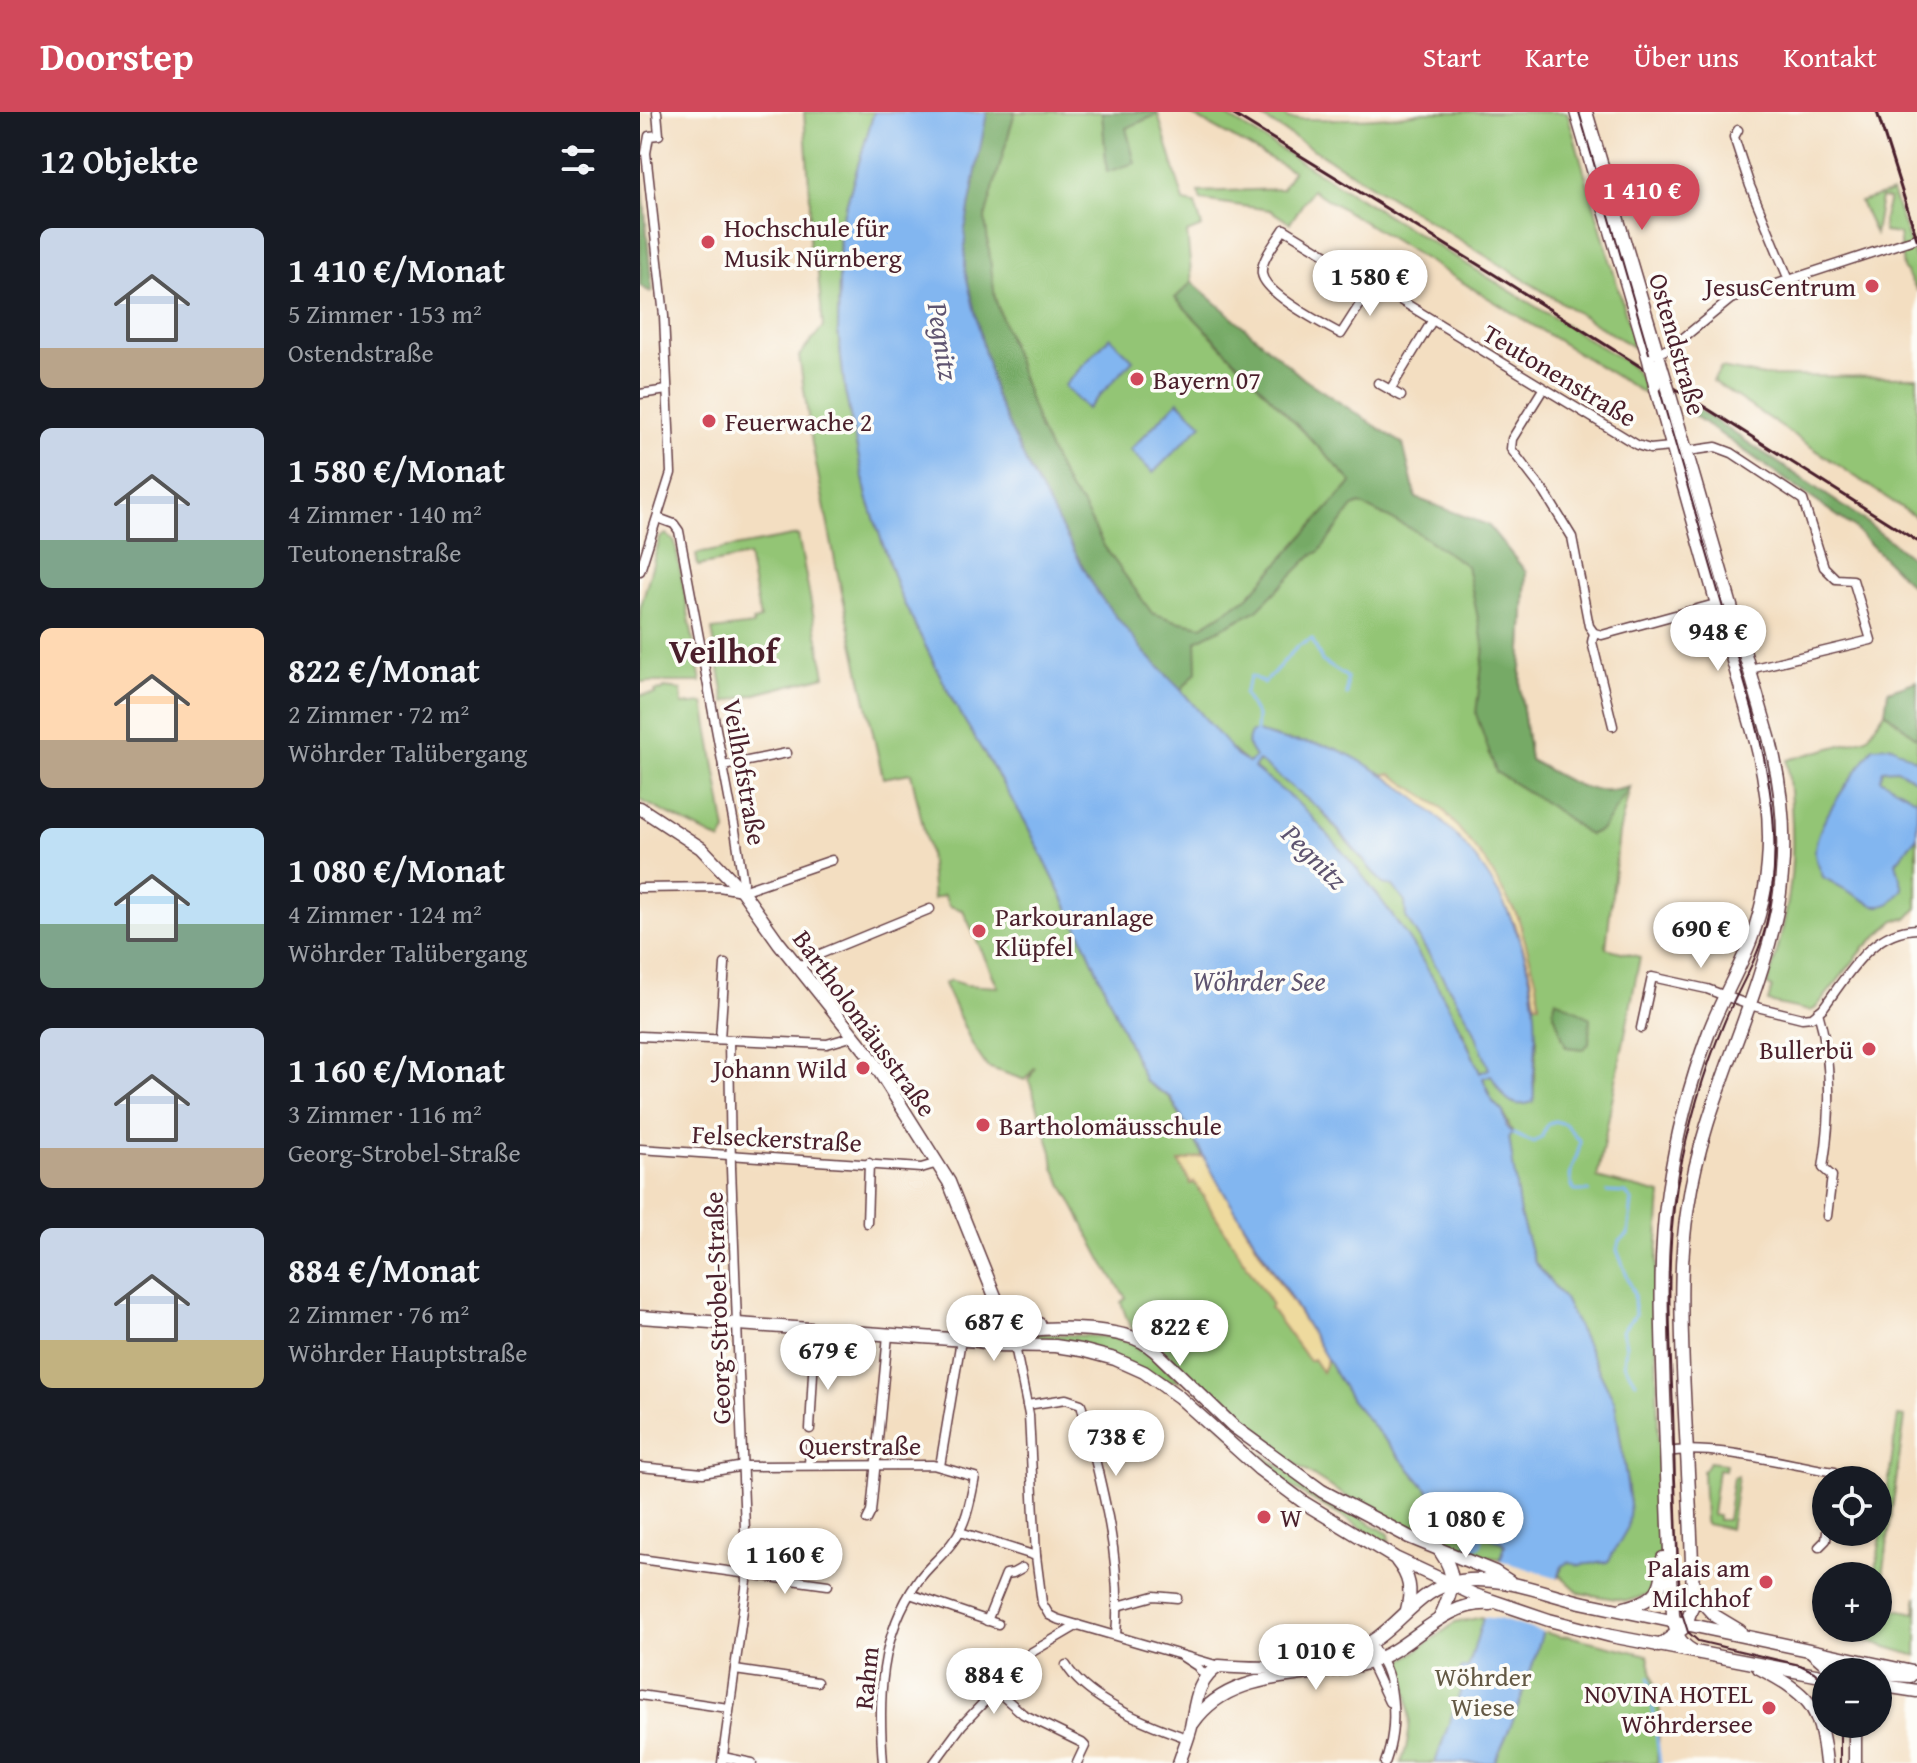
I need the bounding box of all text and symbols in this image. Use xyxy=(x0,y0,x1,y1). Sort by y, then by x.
text: Doorstep xyxy=(40,28,194,84)
text: Start xyxy=(1423,36,1481,77)
text: Karte xyxy=(1525,36,1589,77)
text: Über uns xyxy=(1633,36,1739,77)
text: Kontakt xyxy=(1783,36,1877,77)
text: 12 Objekte xyxy=(40,136,198,185)
icon: filters xyxy=(556,138,600,182)
pin: 1 410 € xyxy=(1568,164,1716,232)
text: 1 410 € xyxy=(1603,170,1681,209)
place label: Hochschule für Musik Nürnberg xyxy=(724,208,902,277)
marker: Hochschule für Musik Nürnberg xyxy=(699,233,717,251)
text: 1 410 €/Monat xyxy=(288,245,505,294)
pin: 1 580 € xyxy=(1296,250,1444,318)
text: 1 580 € xyxy=(1331,256,1409,295)
icon: home xyxy=(104,260,200,356)
place label: JesusCentrum xyxy=(1702,267,1856,306)
street label: Ostendstraße xyxy=(1639,269,1717,419)
marker: JesusCentrum xyxy=(1863,277,1881,295)
text: 5 Zimmer · 153 m² xyxy=(288,294,482,333)
water label: Pegnitz xyxy=(917,298,970,383)
street label: Teutonenstraße xyxy=(1476,314,1644,436)
text: Ostendstraße xyxy=(288,333,434,372)
place label: Bayern 07 xyxy=(1153,360,1261,399)
marker: Bayern 07 xyxy=(1128,370,1146,388)
place label: Feuerwache 2 xyxy=(725,402,872,441)
marker: Feuerwache 2 xyxy=(700,412,718,430)
text: 1 580 €/Monat xyxy=(288,445,505,494)
icon: home xyxy=(104,460,200,556)
text: 4 Zimmer · 140 m² xyxy=(288,494,482,533)
text: Teutonenstraße xyxy=(288,533,461,572)
pin: 948 € xyxy=(1662,605,1774,673)
text: 948 € xyxy=(1688,611,1748,650)
district label: Veilhof xyxy=(669,626,781,675)
text: 822 €/Monat xyxy=(288,645,480,694)
icon: home xyxy=(104,660,200,756)
text: 2 Zimmer · 72 m² xyxy=(288,694,469,733)
street label: Veilhofstraße xyxy=(713,696,777,848)
text: Wöhrder Talübergang xyxy=(288,733,527,772)
water label: Pegnitz xyxy=(1272,813,1358,899)
text: 1 080 €/Monat xyxy=(288,845,505,894)
icon: home xyxy=(104,860,200,956)
text: 4 Zimmer · 124 m² xyxy=(288,894,482,933)
place label: Parkouranlage Klüpfel xyxy=(995,897,1154,966)
pin: 690 € xyxy=(1645,902,1757,970)
text: 690 € xyxy=(1671,908,1731,947)
street label: Bartholomäusstraße xyxy=(784,921,946,1125)
marker: Parkouranlage Klüpfel xyxy=(970,922,988,940)
text: Wöhrder Talübergang xyxy=(288,933,527,972)
water label: Wöhrder See xyxy=(1192,960,1326,1001)
place label: Bullerbü xyxy=(1759,1030,1853,1069)
marker: Bullerbü xyxy=(1860,1040,1878,1058)
text: 1 160 €/Monat xyxy=(288,1045,505,1094)
place label: Johann Wild xyxy=(710,1049,847,1088)
marker: Johann Wild xyxy=(854,1059,872,1077)
icon: home xyxy=(104,1060,200,1156)
text: 3 Zimmer · 116 m² xyxy=(288,1094,482,1133)
place label: Bartholomäusschule xyxy=(999,1106,1222,1145)
street label: Felseckerstraße xyxy=(691,1114,863,1162)
marker: Bartholomäusschule xyxy=(974,1116,992,1134)
text: Georg-Strobel-Straße xyxy=(288,1133,521,1172)
street label: Georg-Strobel-Straße xyxy=(693,1191,741,1425)
text: 884 €/Monat xyxy=(288,1245,480,1294)
icon: home xyxy=(104,1260,200,1356)
text: 2 Zimmer · 76 m² xyxy=(288,1294,469,1333)
pin: 687 € xyxy=(938,1295,1050,1363)
pin: 822 € xyxy=(1124,1300,1236,1368)
text: 687 € xyxy=(964,1301,1024,1340)
text: 822 € xyxy=(1150,1306,1210,1345)
pin: 679 € xyxy=(772,1324,884,1392)
text: 679 € xyxy=(798,1330,858,1369)
text: Wöhrder Hauptstraße xyxy=(288,1333,527,1372)
pin: 738 € xyxy=(1060,1410,1172,1478)
text: 738 € xyxy=(1086,1416,1146,1455)
street label: Querstraße xyxy=(799,1426,921,1465)
map controls xyxy=(1812,1466,1892,1738)
button: locate xyxy=(1812,1466,1892,1546)
pin: 1 080 € xyxy=(1392,1492,1540,1560)
place label: W xyxy=(1280,1498,1302,1537)
text: 1 080 € xyxy=(1427,1498,1505,1537)
marker: W xyxy=(1255,1508,1273,1526)
pin: 1 160 € xyxy=(711,1528,859,1596)
text: 1 160 € xyxy=(746,1534,824,1573)
place label: Palais am Milchhof xyxy=(1647,1548,1753,1617)
button: + xyxy=(1812,1562,1892,1642)
marker: Palais am Milchhof xyxy=(1757,1573,1775,1591)
pin: 1 010 € xyxy=(1242,1624,1390,1692)
text: 1 010 € xyxy=(1277,1630,1355,1669)
street label: Rahm xyxy=(843,1645,889,1711)
pin: 884 € xyxy=(938,1648,1050,1716)
text: 884 € xyxy=(964,1654,1024,1693)
park label: Wöhrder Wiese xyxy=(1434,1657,1532,1726)
button: − xyxy=(1812,1658,1892,1738)
place label: NOVINA HOTEL Wöhrdersee xyxy=(1584,1674,1753,1743)
marker: NOVINA HOTEL Wöhrdersee xyxy=(1760,1699,1778,1717)

